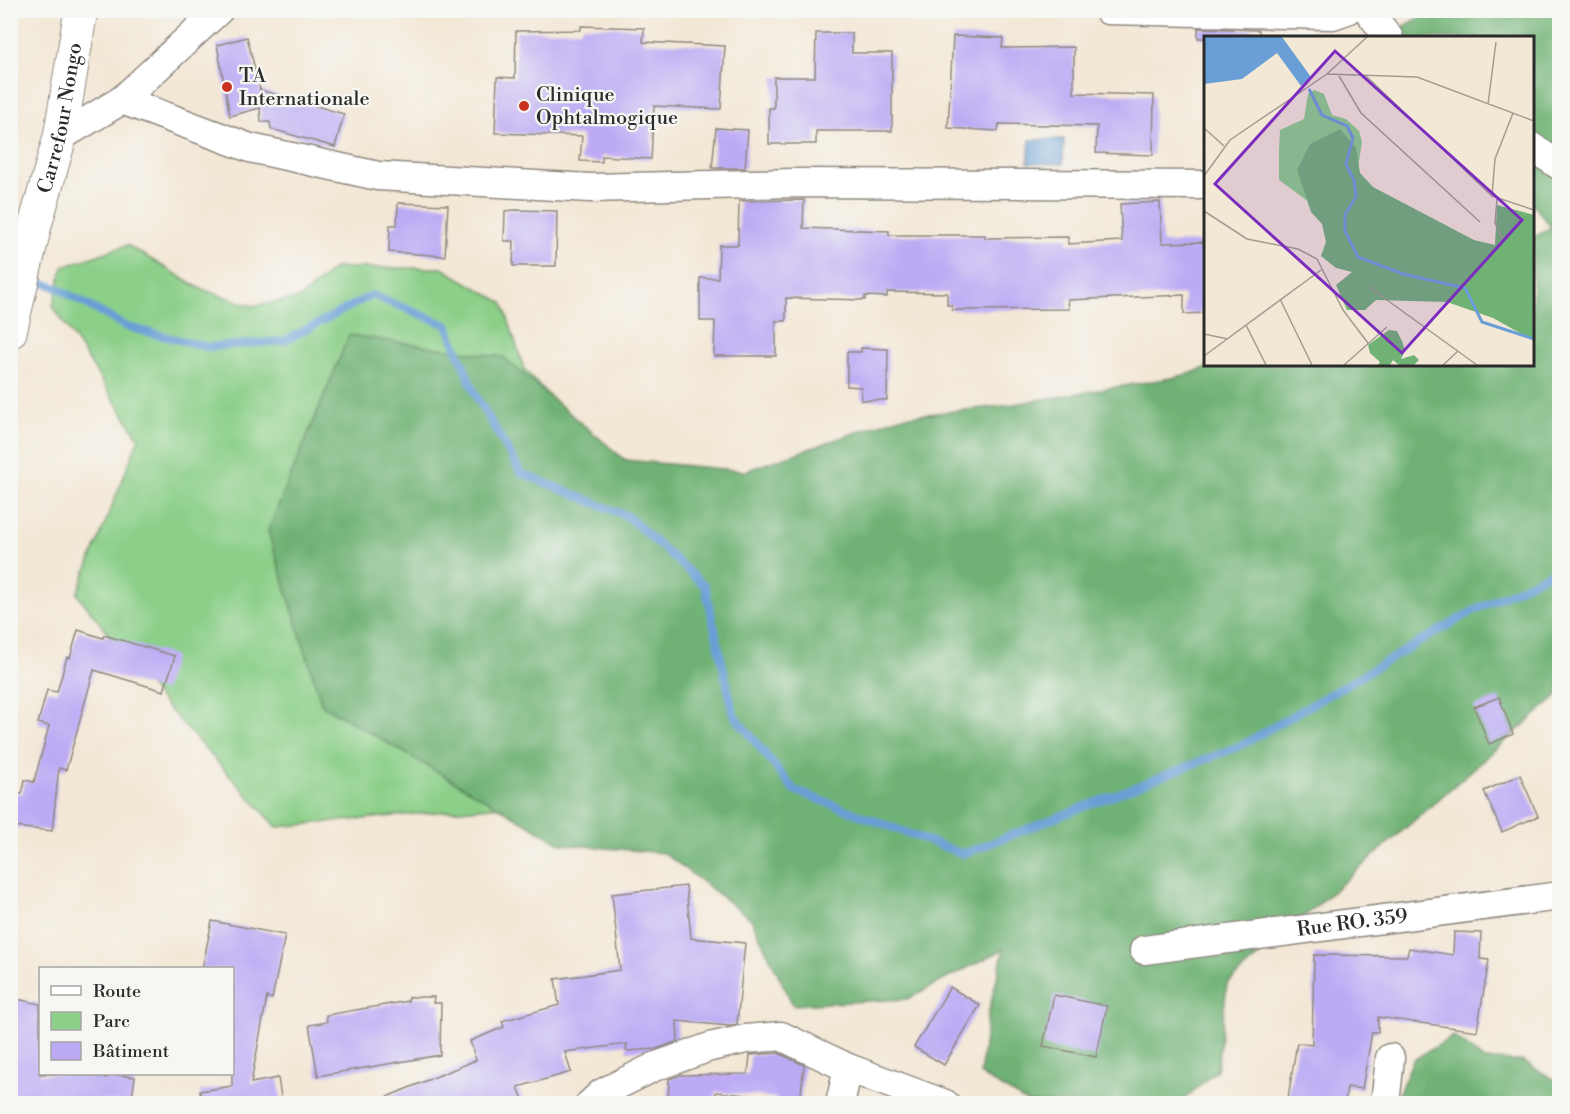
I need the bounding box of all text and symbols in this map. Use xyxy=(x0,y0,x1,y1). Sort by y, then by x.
inset map xyxy=(1204,36,1534,366)
street label: Carrefour Nongo xyxy=(32,41,88,196)
place label: TA Internationale xyxy=(239,64,370,112)
marker: TA Internationale xyxy=(220,80,234,94)
place label: Clinique Ophtalmogique xyxy=(536,83,678,131)
marker: Clinique Ophtalmogique xyxy=(517,99,531,113)
street label: Rue RO. 359 xyxy=(1295,903,1409,943)
legend xyxy=(39,967,234,1075)
text: Route xyxy=(93,980,141,1003)
text: Parc xyxy=(93,1010,130,1033)
text: Bâtiment xyxy=(92,1040,170,1063)

